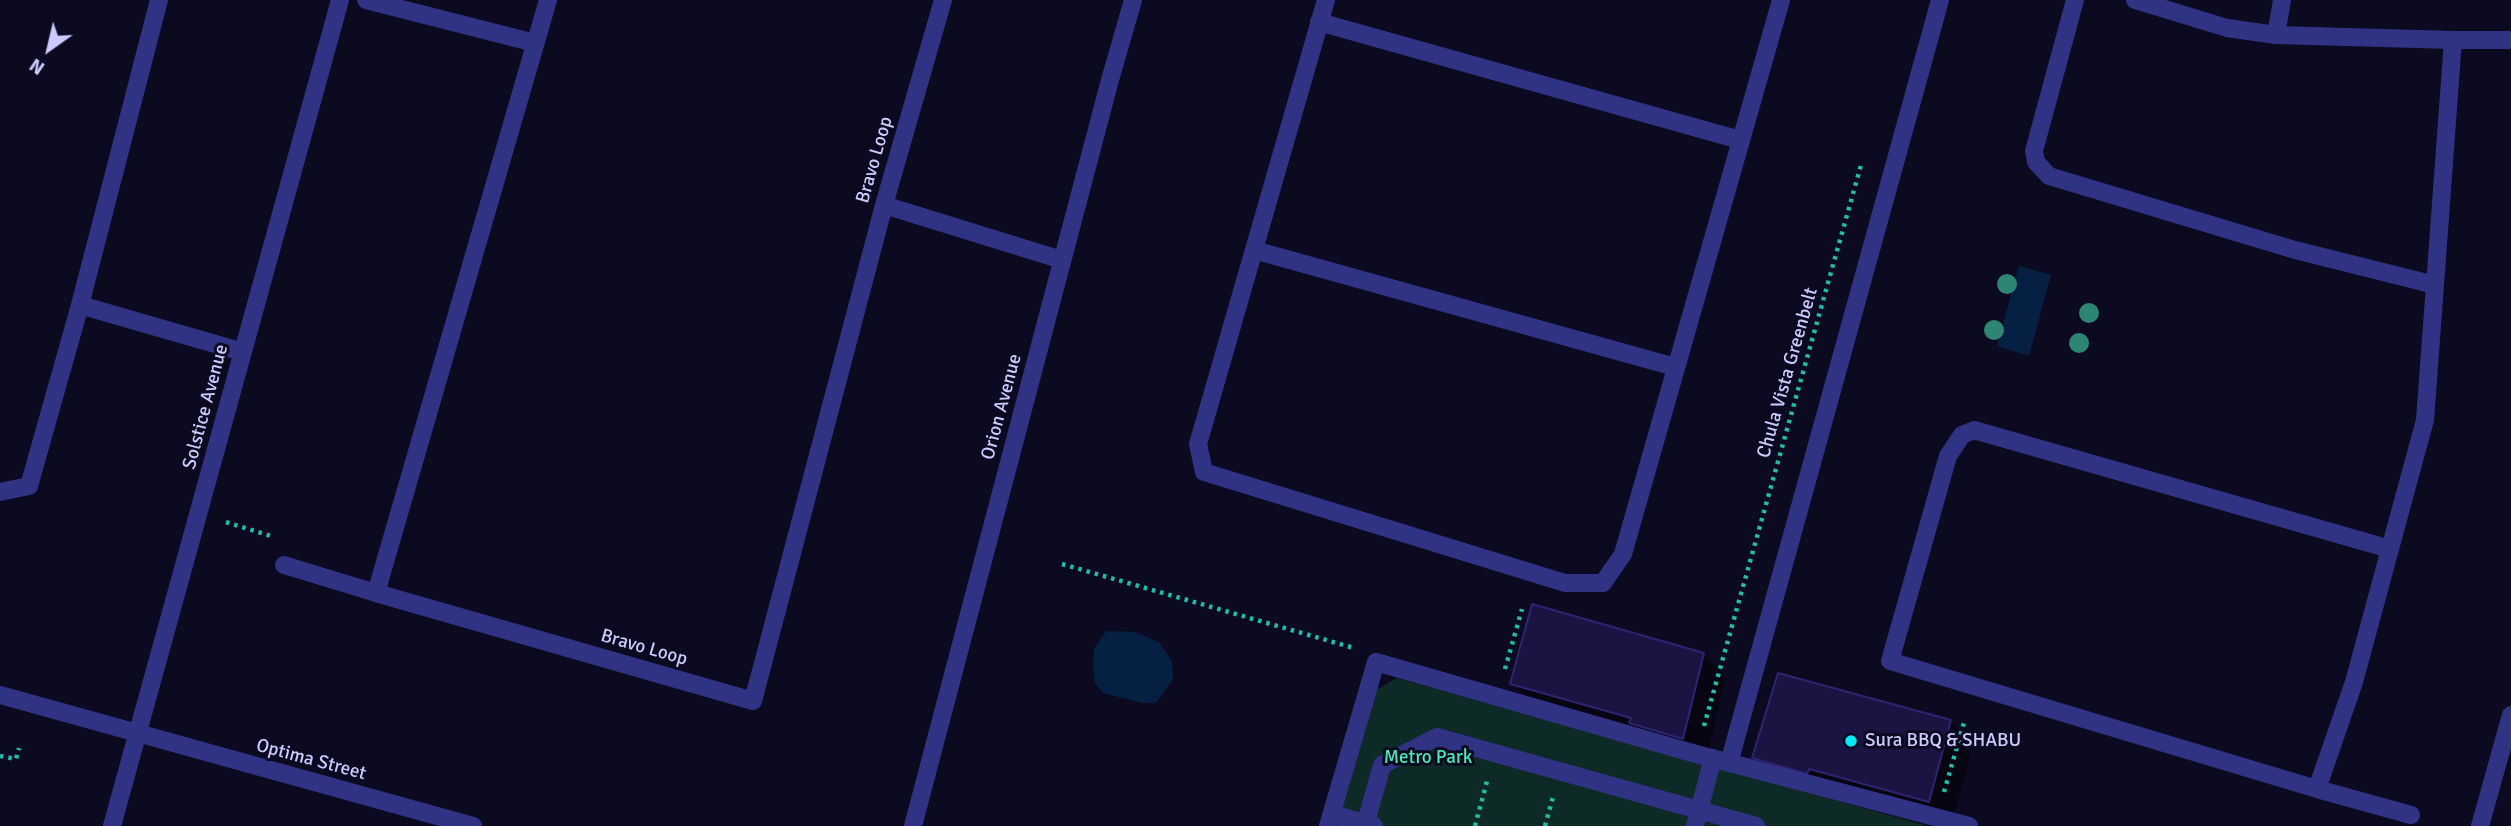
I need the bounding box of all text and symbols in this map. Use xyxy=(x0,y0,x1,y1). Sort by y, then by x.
north arrow xyxy=(14,14,84,84)
text: N xyxy=(25,53,49,80)
street label: Bravo Loop xyxy=(852,114,898,206)
street label: Chula Vista Greenbelt xyxy=(1753,285,1823,461)
street label: Solstice Avenue xyxy=(178,342,234,472)
street label: Orion Avenue xyxy=(977,351,1027,463)
street label: Bravo Loop xyxy=(598,625,690,671)
place label: Sura BBQ & SHABU xyxy=(1865,730,2021,752)
marker: Sura BBQ & SHABU xyxy=(1843,733,1859,749)
street label: Optima Street xyxy=(253,734,369,786)
park label: Metro Park xyxy=(1384,747,1472,769)

